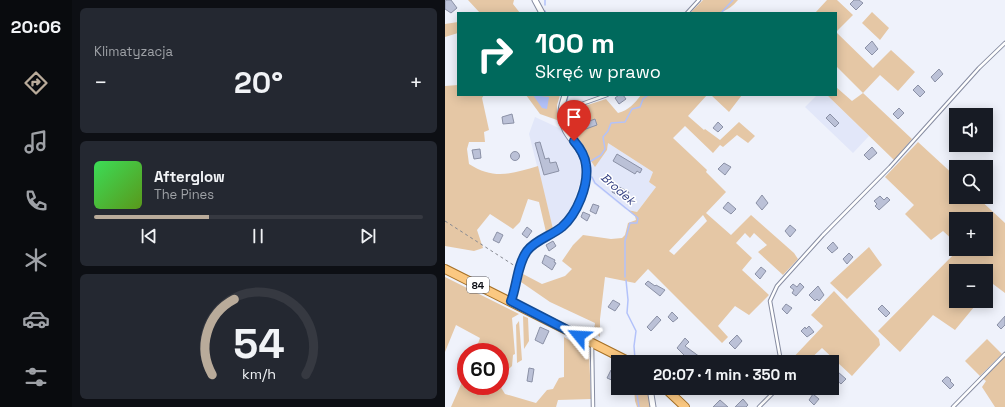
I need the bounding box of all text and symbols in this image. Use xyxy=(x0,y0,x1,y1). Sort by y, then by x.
text: 20:06 xyxy=(11,15,61,38)
text: 100 m xyxy=(535,25,615,61)
icon: right xyxy=(469,28,521,80)
text: Klimatyzacja xyxy=(94,43,173,60)
text: Skręć w prawo xyxy=(535,60,661,83)
text: 20° xyxy=(234,63,283,102)
text: − xyxy=(94,68,108,96)
text: + xyxy=(409,68,423,96)
icon: directions xyxy=(22,69,50,97)
pin xyxy=(557,100,591,141)
icon: arrive xyxy=(563,106,585,128)
map controls xyxy=(949,108,993,308)
button: sound xyxy=(949,108,993,152)
icon: music xyxy=(22,128,50,156)
button: search xyxy=(949,160,993,204)
text: Afterglow xyxy=(154,167,225,186)
water label: Brodek xyxy=(597,170,640,209)
text: The Pines xyxy=(154,186,214,203)
icon: phone xyxy=(22,187,50,215)
button: + xyxy=(949,212,993,256)
icon: previous xyxy=(138,225,160,247)
icon: pause xyxy=(247,225,269,247)
icon: next xyxy=(357,225,379,247)
icon: climate xyxy=(22,246,50,274)
button: − xyxy=(949,264,993,308)
road number: 84 xyxy=(467,277,489,293)
icon: car xyxy=(22,305,50,333)
position arrow xyxy=(558,315,600,357)
text: 54 xyxy=(233,316,284,369)
speed limit sign: 60 xyxy=(457,343,509,395)
icon: filters xyxy=(22,363,50,391)
text: km/h xyxy=(241,364,276,382)
text: 20:07 · 1 min · 350 m xyxy=(653,365,797,384)

